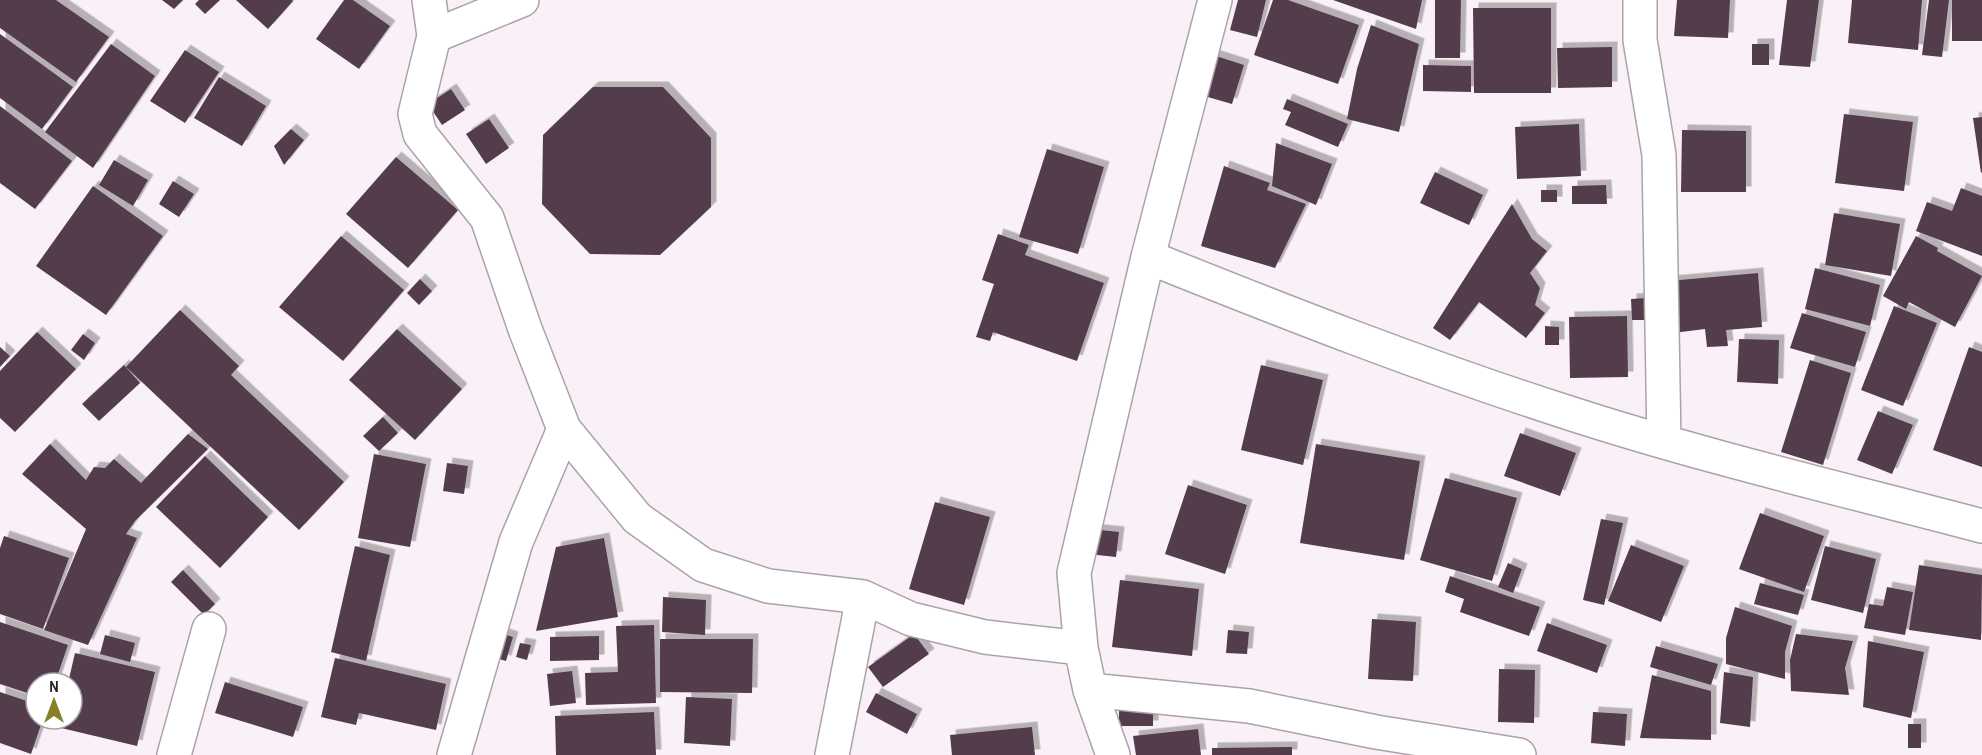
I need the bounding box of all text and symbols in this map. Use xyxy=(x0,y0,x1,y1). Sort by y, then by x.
north arrow xyxy=(24,671,84,731)
text: N xyxy=(49,675,59,697)

